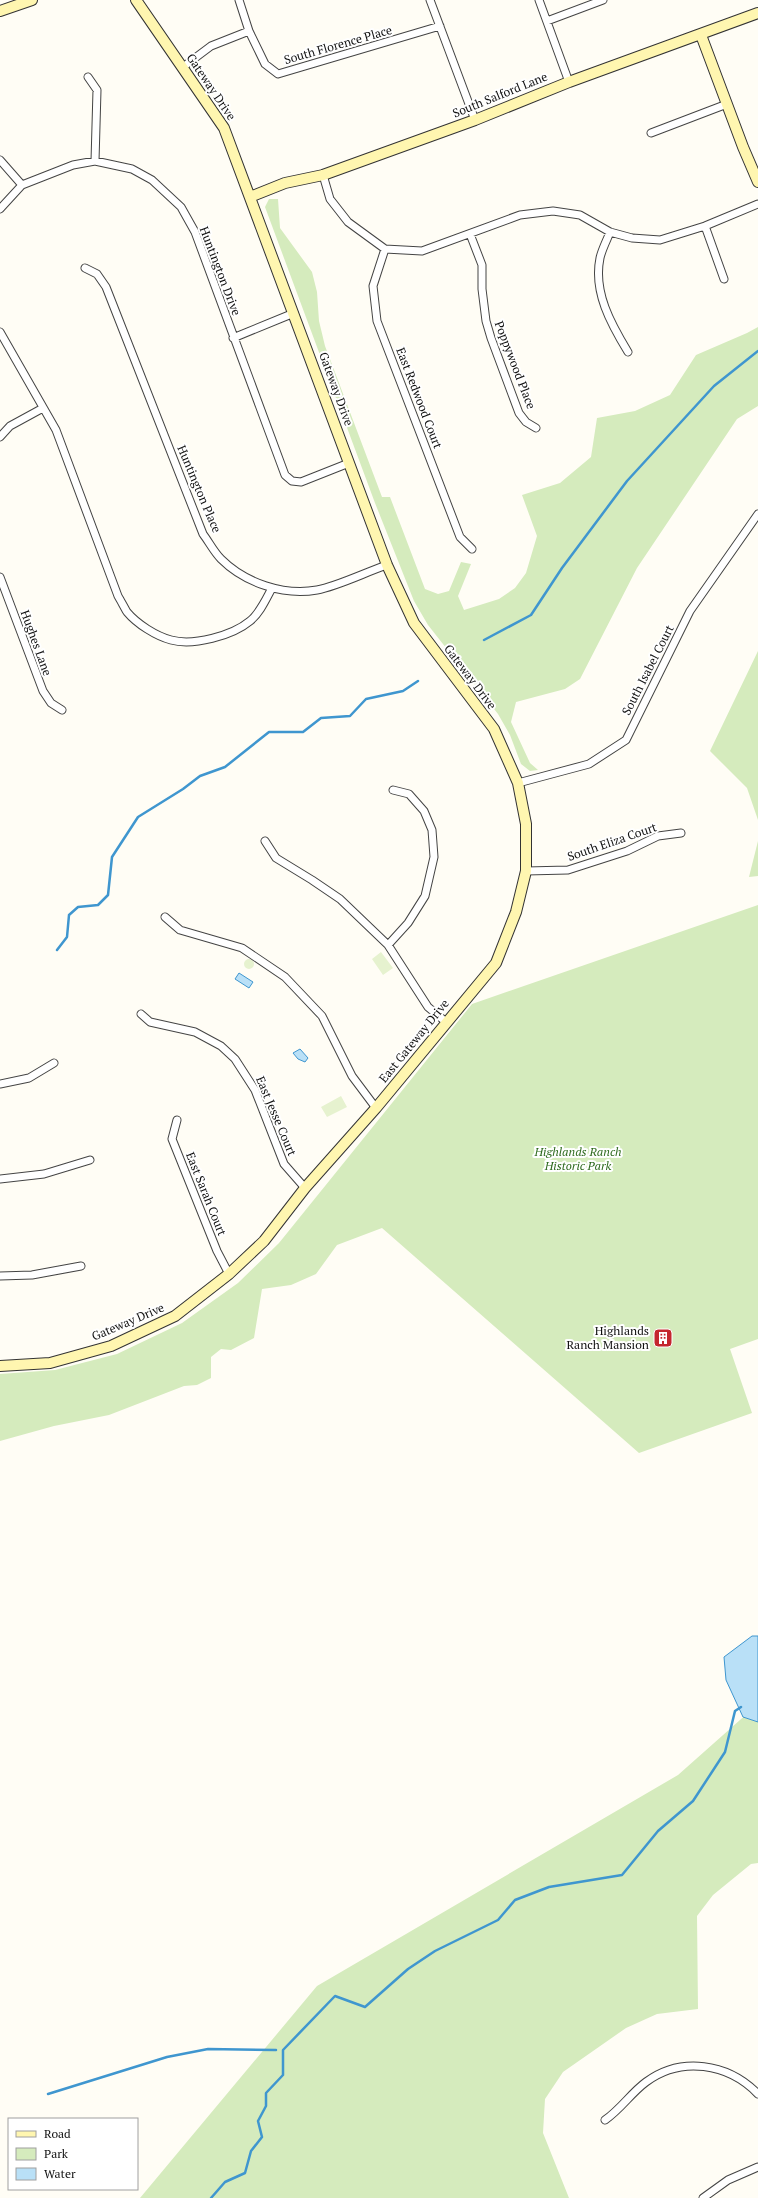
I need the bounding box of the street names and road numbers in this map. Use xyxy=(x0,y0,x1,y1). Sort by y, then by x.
street label: South Florence Place xyxy=(282,22,394,67)
street label: Gateway Drive xyxy=(184,51,239,123)
street label: South Salford Lane xyxy=(450,69,549,120)
street label: Huntington Drive xyxy=(197,224,244,317)
street label: Poppywood Place xyxy=(492,319,539,411)
street label: East Redwood Court xyxy=(393,345,446,451)
street label: Gateway Drive xyxy=(316,350,357,428)
street label: Huntington Place xyxy=(174,443,225,535)
street label: Hughes Lane xyxy=(18,608,55,678)
street label: South Isabel Court xyxy=(618,622,677,717)
street label: Gateway Drive xyxy=(441,641,500,712)
street label: South Eliza Court xyxy=(565,819,659,864)
street label: East Gateway Drive xyxy=(375,996,452,1085)
street label: East Jesse Court xyxy=(253,1074,300,1158)
street label: East Sarah Court xyxy=(183,1150,230,1238)
street label: Gateway Drive xyxy=(89,1300,166,1344)

